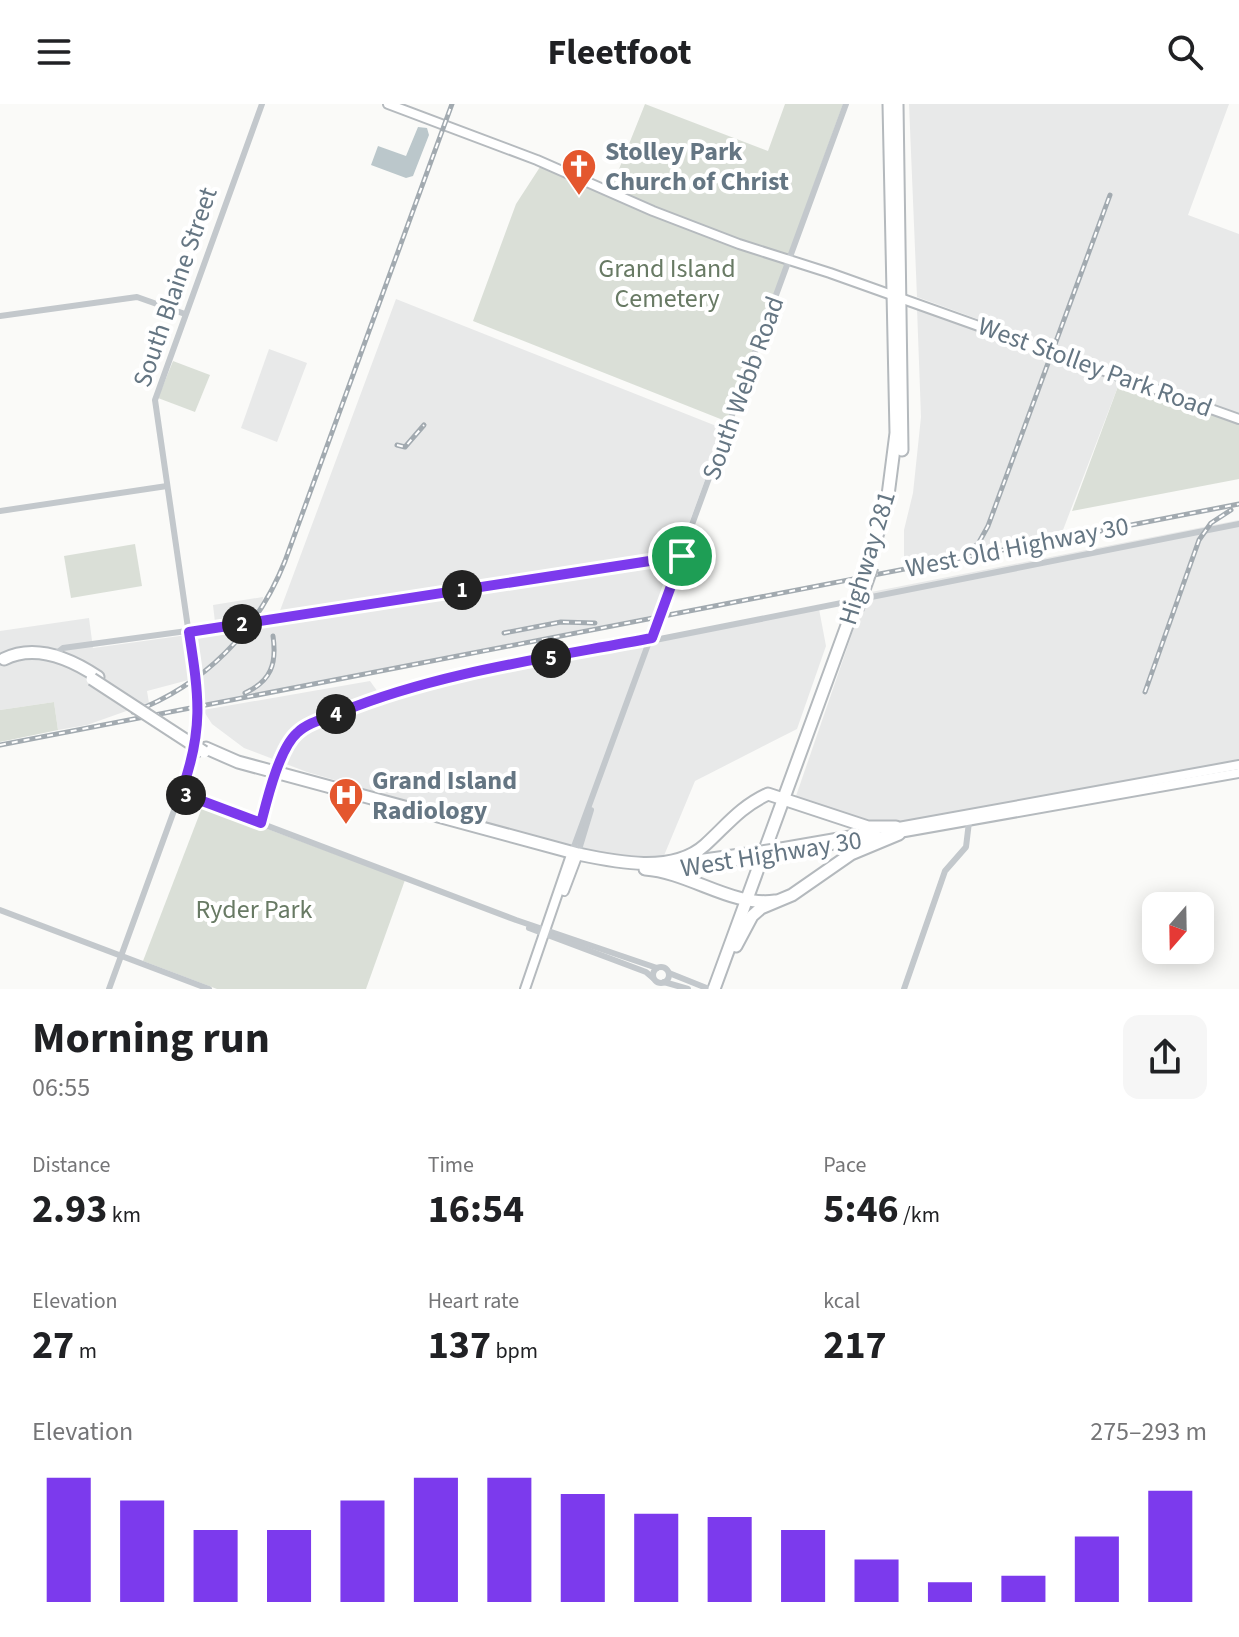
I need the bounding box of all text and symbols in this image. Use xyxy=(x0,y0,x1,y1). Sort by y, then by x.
text: Fleetfoot xyxy=(547,27,692,78)
icon: menu xyxy=(32,30,76,74)
icon: search xyxy=(1163,30,1207,74)
place label: Stolley Park Church of Christ xyxy=(605,133,789,200)
church icon: Stolley Park Church of Christ xyxy=(560,147,598,197)
street label: South Blaine Street xyxy=(123,182,227,392)
park label: Grand Island Cemetery xyxy=(598,250,736,317)
street label: South Webb Road xyxy=(693,291,793,485)
street label: West Stolley Park Road xyxy=(973,307,1217,427)
street label: Highway 281 xyxy=(829,486,905,630)
street label: West Old Highway 30 xyxy=(902,507,1132,587)
pin xyxy=(648,522,716,590)
icon: arrive xyxy=(660,534,704,578)
pin: 1 xyxy=(442,570,482,610)
text: 1 xyxy=(456,574,468,606)
pin: 2 xyxy=(222,604,262,644)
text: 2 xyxy=(236,608,248,640)
pin: 5 xyxy=(531,638,571,678)
text: 5 xyxy=(545,642,557,674)
pin: 4 xyxy=(316,694,356,734)
text: 4 xyxy=(330,698,342,730)
place label: Grand Island Radiology xyxy=(372,762,517,829)
pin: 3 xyxy=(166,775,206,815)
hospital icon: Grand Island Radiology xyxy=(327,776,365,826)
text: 3 xyxy=(180,779,192,811)
street label: West Highway 30 xyxy=(678,821,864,887)
park label: Ryder Park xyxy=(196,891,313,928)
north arrow xyxy=(1142,892,1214,964)
map controls xyxy=(1142,892,1214,964)
text: Morning run xyxy=(32,1007,270,1070)
button: share xyxy=(1123,1015,1207,1099)
text: 06:55 xyxy=(32,1069,90,1106)
text: Distance xyxy=(32,1149,110,1181)
text: Time xyxy=(428,1149,474,1181)
text: Pace xyxy=(823,1149,866,1181)
text: 2.93 xyxy=(32,1181,107,1238)
text: 16:54 xyxy=(428,1181,524,1238)
text: 5:46 xyxy=(823,1181,899,1238)
text: km xyxy=(107,1199,141,1231)
text: /km xyxy=(899,1199,940,1231)
text: Elevation xyxy=(32,1285,118,1317)
text: Heart rate xyxy=(428,1285,519,1317)
text: kcal xyxy=(823,1285,860,1317)
text: 27 xyxy=(32,1317,74,1374)
text: 137 xyxy=(428,1317,491,1374)
text: 217 xyxy=(823,1317,887,1374)
text: m xyxy=(74,1335,97,1367)
text: bpm xyxy=(491,1335,538,1367)
text: Elevation xyxy=(32,1413,133,1450)
text: 275–293 m xyxy=(1090,1413,1207,1450)

